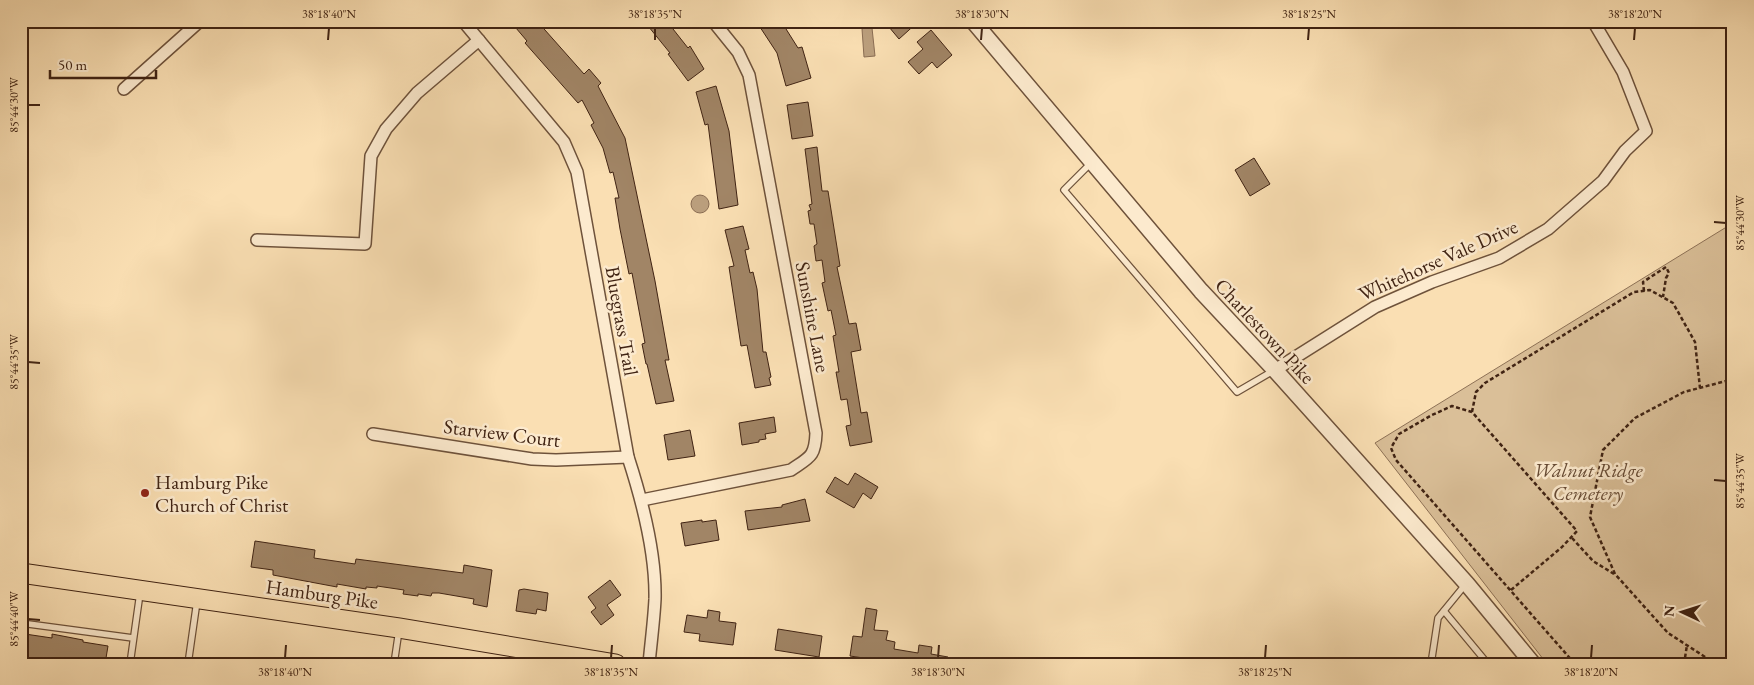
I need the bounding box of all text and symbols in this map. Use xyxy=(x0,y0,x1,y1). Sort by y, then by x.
text: 38°18'40"N xyxy=(302,6,356,22)
text: 38°18'35"N xyxy=(628,6,682,22)
text: 38°18'30"N xyxy=(955,6,1009,22)
text: 38°18'25"N xyxy=(1282,6,1336,22)
text: 38°18'20"N xyxy=(1608,6,1662,22)
scale bar xyxy=(50,48,156,80)
text: 50 m xyxy=(58,55,87,74)
text: 85°44'30"W xyxy=(6,76,22,133)
text: 85°44'30"W xyxy=(1732,194,1748,251)
street label: Whitehorse Vale Drive xyxy=(1354,213,1522,307)
street label: Sunshine Lane xyxy=(790,259,837,375)
street label: Bluegrass Trail xyxy=(600,264,644,378)
street label: Charlestown Pike xyxy=(1209,273,1321,390)
text: 85°44'35"W xyxy=(6,333,22,390)
street label: Starview Court xyxy=(442,413,562,453)
text: 85°44'35"W xyxy=(1732,452,1748,509)
park label: Walnut Ridge Cemetery xyxy=(1534,457,1643,506)
place label: Hamburg Pike Church of Christ xyxy=(155,469,289,518)
marker: Hamburg Pike Church of Christ xyxy=(139,487,151,499)
street label: Hamburg Pike xyxy=(264,573,380,615)
north arrow xyxy=(1656,588,1706,638)
text: 85°44'40"W xyxy=(6,590,22,647)
text: N xyxy=(1660,604,1678,617)
text: 38°18'40"N xyxy=(258,664,312,680)
text: 38°18'35"N xyxy=(584,664,638,680)
text: 38°18'30"N xyxy=(911,664,965,680)
text: 38°18'25"N xyxy=(1238,664,1292,680)
text: 38°18'20"N xyxy=(1564,664,1618,680)

